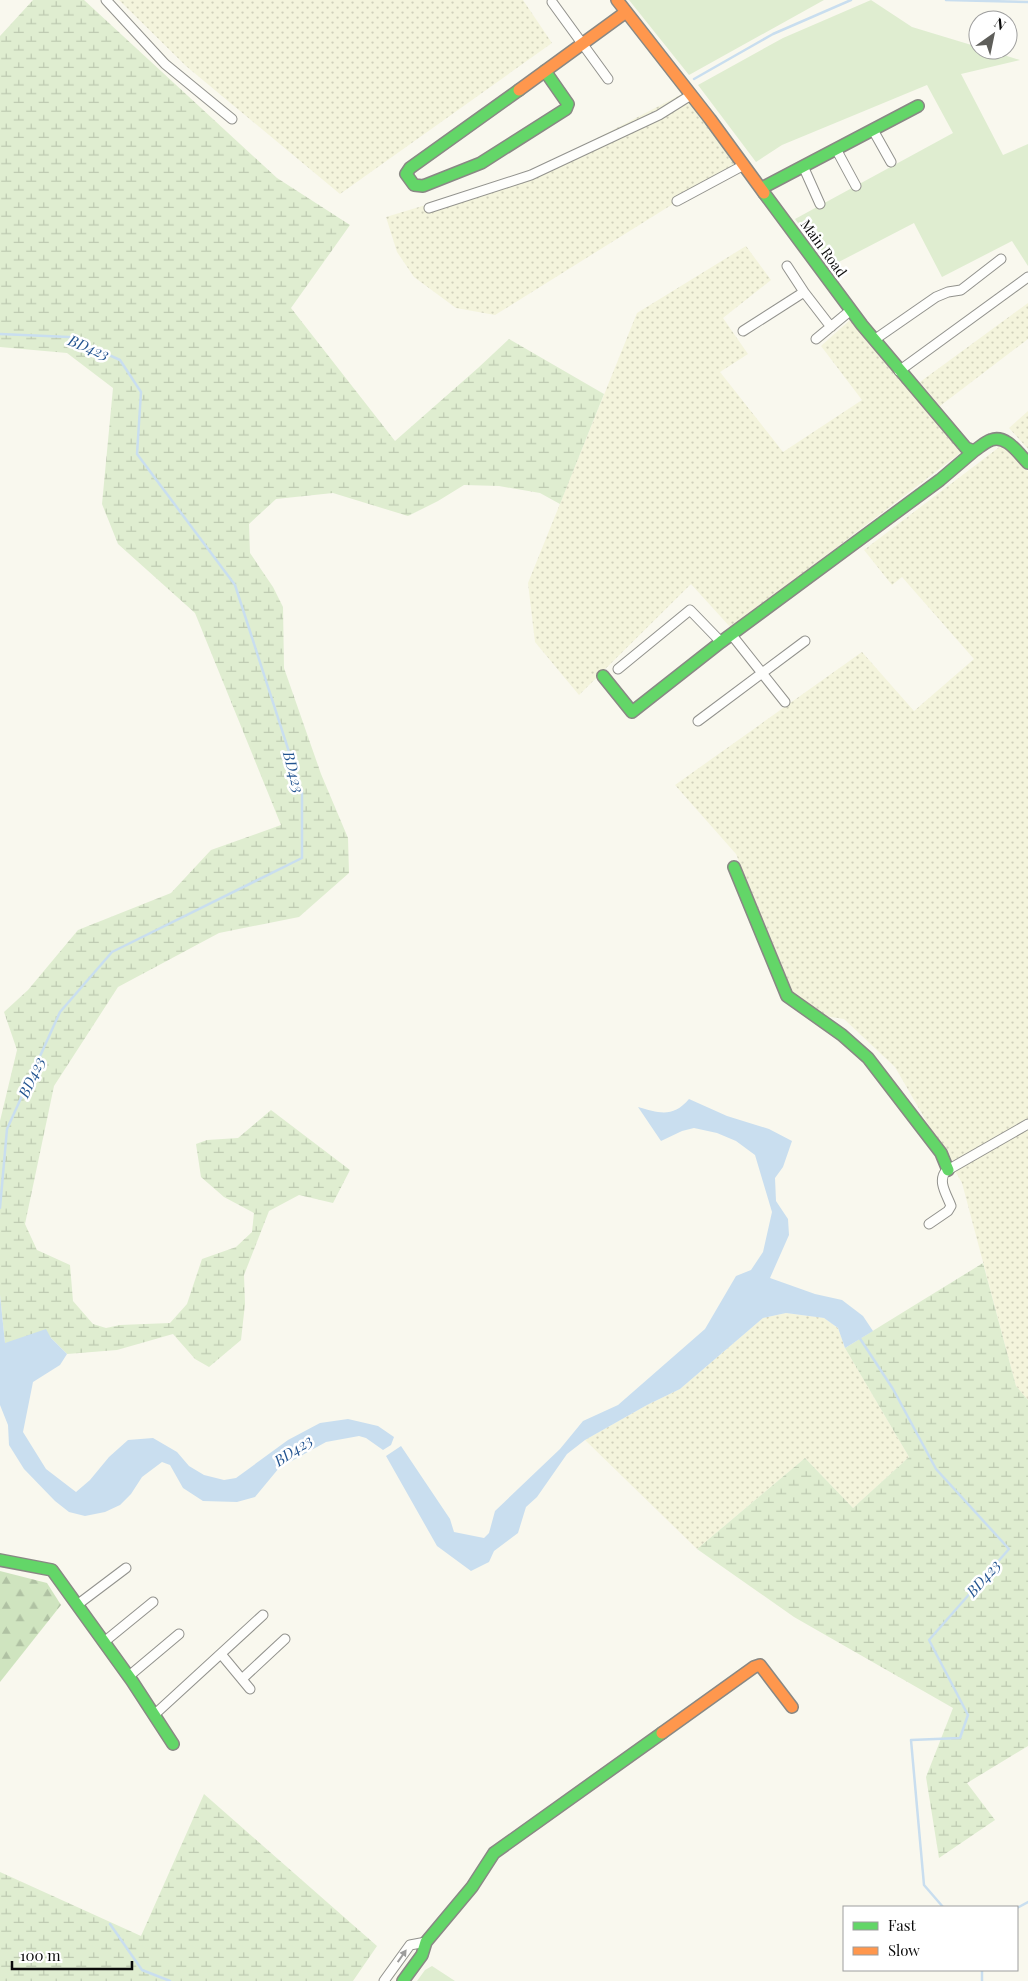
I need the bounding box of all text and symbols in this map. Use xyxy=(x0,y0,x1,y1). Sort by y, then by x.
north arrow xyxy=(968,10,1018,60)
text: N xyxy=(991,13,1010,34)
street label: Main Road xyxy=(797,215,851,281)
water label: BD423 xyxy=(65,329,112,364)
water label: BD423 xyxy=(279,748,309,795)
water label: BD423 xyxy=(13,1053,49,1101)
water label: BD423 xyxy=(269,1430,316,1471)
water label: BD423 xyxy=(961,1555,1005,1601)
legend xyxy=(843,1906,1018,1971)
text: Fast xyxy=(888,1915,917,1935)
scale bar xyxy=(12,1938,132,1970)
text: Slow xyxy=(888,1940,920,1960)
text: 100 m xyxy=(20,1945,61,1965)
one-way arrow xyxy=(397,1949,407,1963)

